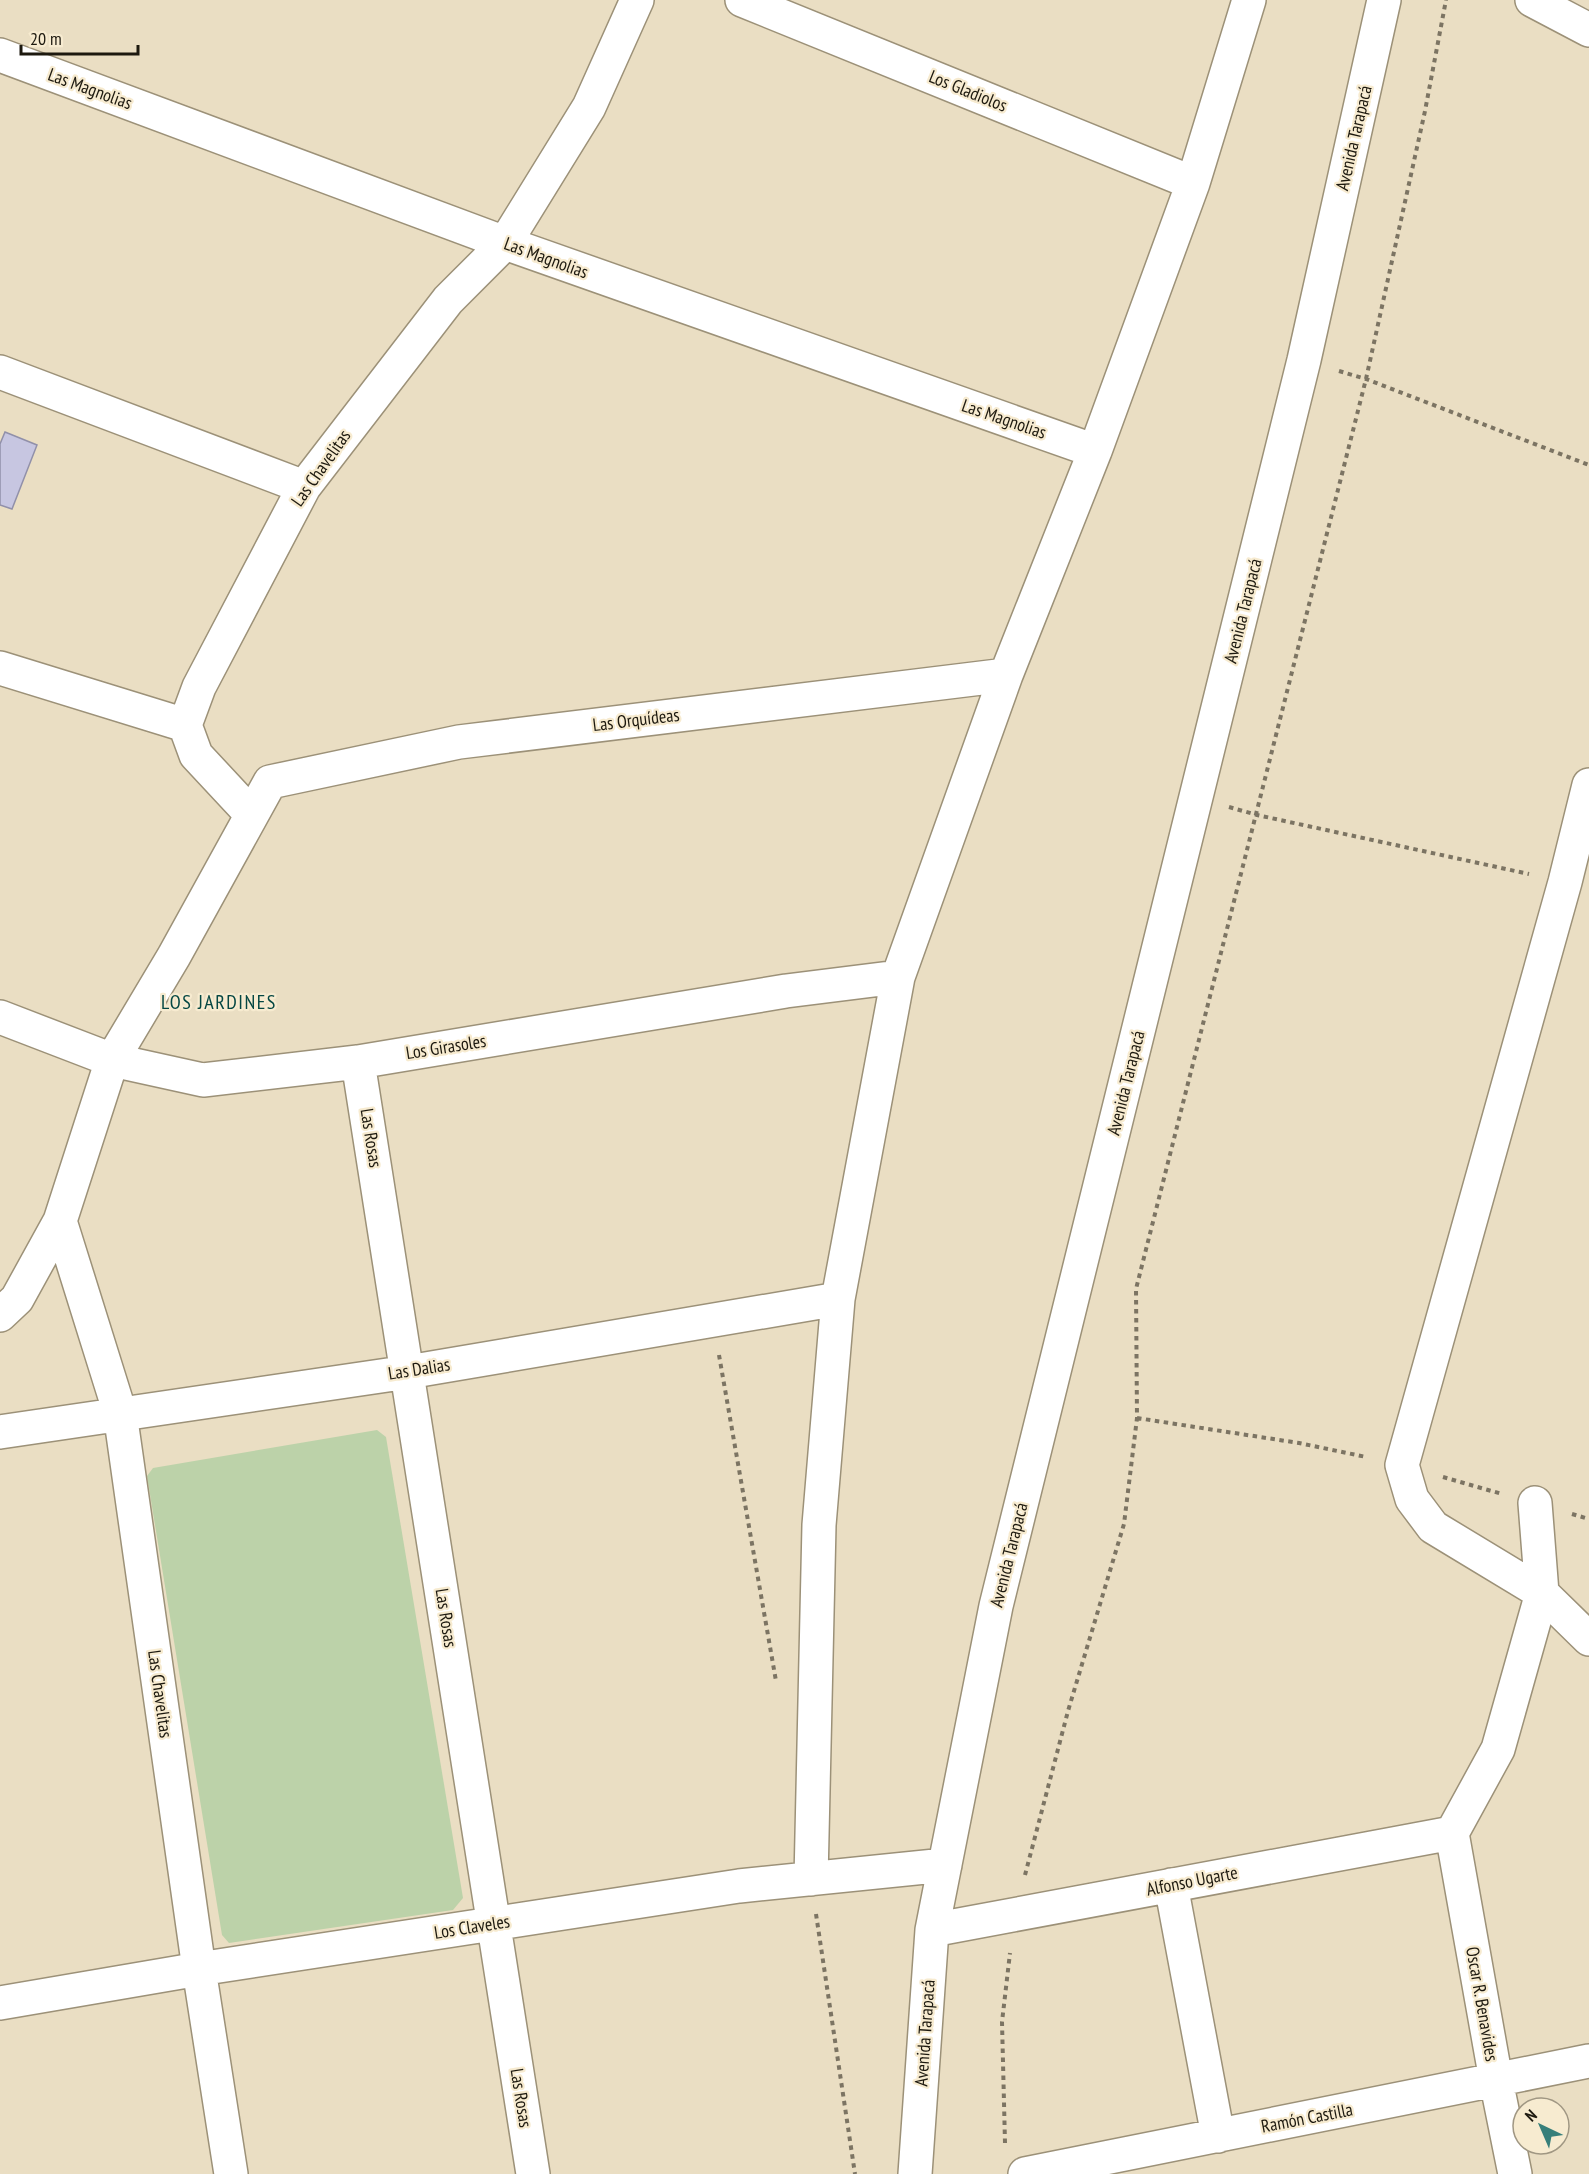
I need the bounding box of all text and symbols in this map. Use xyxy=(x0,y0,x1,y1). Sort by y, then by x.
scale bar xyxy=(21,18,138,56)
text: 20 m xyxy=(30,27,62,50)
street label: Las Magnolias xyxy=(45,63,135,114)
street label: Los Gladiolos xyxy=(926,64,1011,117)
street label: Avenida Tarapacá xyxy=(1330,83,1377,193)
street label: Las Magnolias xyxy=(501,232,591,283)
street label: Las Magnolias xyxy=(959,393,1049,444)
street label: Las Chavelitas xyxy=(286,425,355,511)
street label: Avenida Tarapacá xyxy=(1218,556,1267,666)
street label: Las Orquídeas xyxy=(591,703,681,736)
district label: LOS JARDINES xyxy=(161,989,277,1015)
street label: Avenida Tarapacá xyxy=(1101,1028,1150,1138)
street label: Los Girasoles xyxy=(404,1029,488,1064)
street label: Las Rosas xyxy=(355,1107,387,1169)
street label: Las Dalias xyxy=(386,1352,452,1385)
street label: Avenida Tarapacá xyxy=(984,1500,1033,1610)
street label: Las Rosas xyxy=(430,1587,462,1649)
street label: Las Chavelitas xyxy=(143,1649,178,1739)
street label: Alfonso Ugarte xyxy=(1144,1860,1240,1901)
street label: Los Claveles xyxy=(433,1909,511,1944)
street label: Oscar R. Benavides xyxy=(1461,1945,1504,2063)
street label: Avenida Tarapacá xyxy=(909,1979,940,2087)
street label: Las Rosas xyxy=(505,2067,537,2129)
north arrow xyxy=(1511,2096,1571,2156)
street label: Ramón Castilla xyxy=(1259,2097,1355,2138)
text: N xyxy=(1521,2105,1541,2125)

